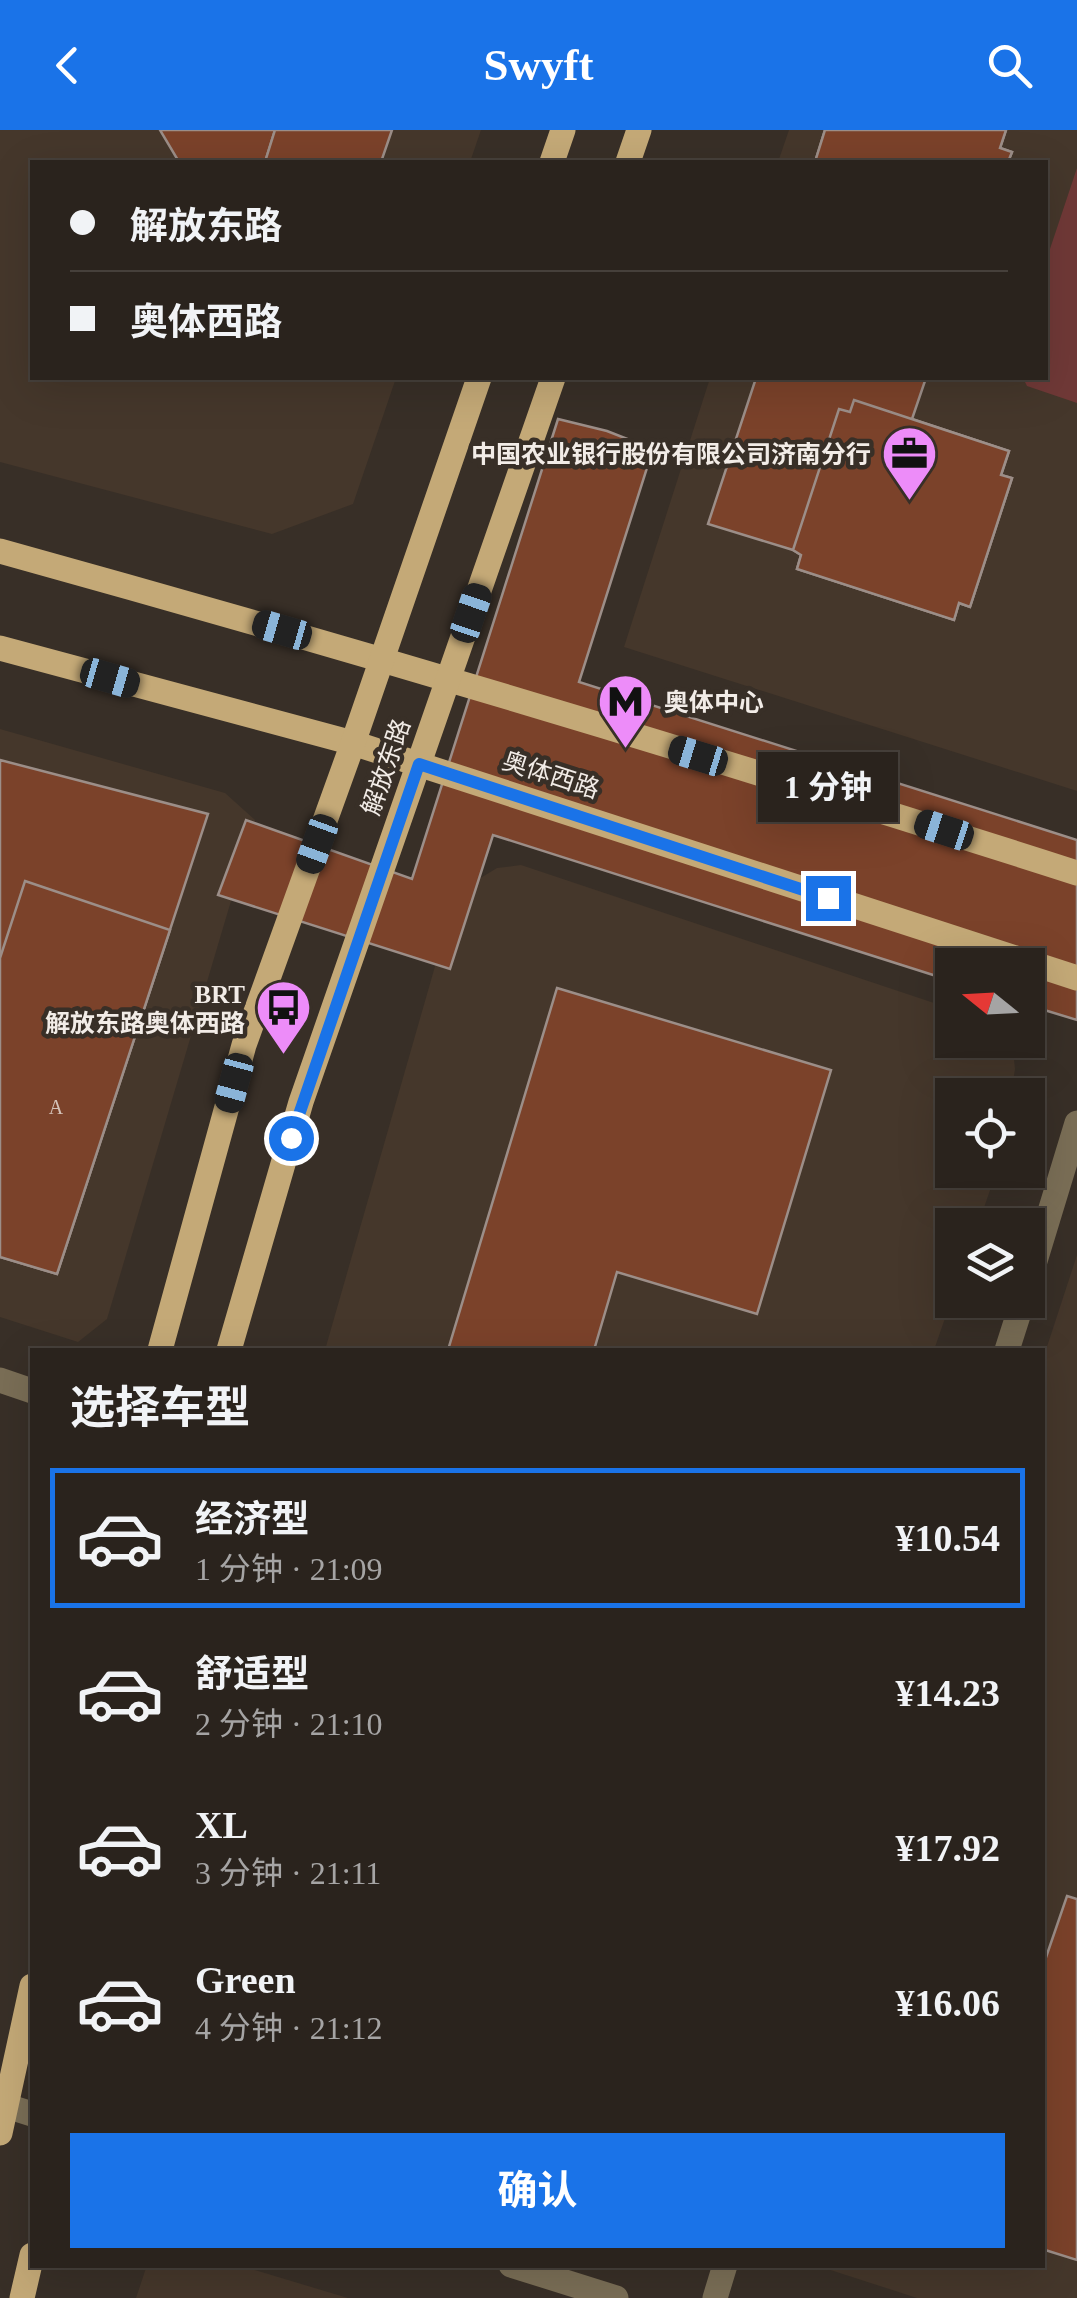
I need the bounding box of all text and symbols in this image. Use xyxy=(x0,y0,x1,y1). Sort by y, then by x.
icon: back xyxy=(40,38,95,93)
icon: search xyxy=(982,38,1037,93)
text: Swyft xyxy=(484,40,594,90)
text: 解放东路 xyxy=(130,205,282,247)
text: 奥体西路 xyxy=(130,301,282,343)
office icon: 中国农业银行股份有限公司济南分行 xyxy=(880,424,940,503)
place label: 中国农业银行股份有限公司济南分行 xyxy=(471,441,871,468)
car xyxy=(447,580,495,646)
car xyxy=(249,607,315,653)
car xyxy=(77,655,143,701)
metro station icon: 奥体中心 xyxy=(595,672,655,751)
place label: 奥体中心 xyxy=(664,689,764,716)
street label: 解放东路 xyxy=(357,715,415,819)
car xyxy=(665,733,731,779)
street label: 奥体西路 xyxy=(499,747,603,803)
callout: 1 分钟 xyxy=(758,753,898,823)
text: 1 分钟 xyxy=(784,769,872,805)
car xyxy=(911,806,977,854)
car xyxy=(293,811,341,877)
route end xyxy=(806,876,851,921)
north arrow xyxy=(935,948,1045,1058)
map controls xyxy=(935,948,1045,1318)
bus stop icon: BRT 解放东路奥体西路 xyxy=(254,978,314,1057)
place label: BRT 解放东路奥体西路 xyxy=(45,981,245,1037)
car xyxy=(212,1050,256,1116)
button: locate xyxy=(935,1078,1045,1188)
house number: A xyxy=(49,1096,64,1118)
route start xyxy=(269,1116,314,1161)
button: layers xyxy=(935,1208,1045,1318)
text: 选择车型 xyxy=(70,1383,250,1433)
icon: car xyxy=(75,1493,165,1583)
text: 经济型 xyxy=(195,1498,309,1540)
text: ¥10.54 xyxy=(896,1517,1000,1559)
text: 1 分钟 · 21:09 xyxy=(195,1551,383,1587)
icon: car xyxy=(75,1648,165,1738)
text: 舒适型 xyxy=(195,1653,309,1695)
text: ¥14.23 xyxy=(896,1672,1000,1714)
text: 2 分钟 · 21:10 xyxy=(195,1706,383,1742)
icon: car xyxy=(75,1803,165,1893)
text: XL xyxy=(195,1804,248,1846)
text: ¥17.92 xyxy=(896,1827,1000,1869)
text: 3 分钟 · 21:11 xyxy=(195,1855,381,1891)
icon: car xyxy=(75,1958,165,2048)
text: Green xyxy=(195,1959,296,2001)
text: ¥16.06 xyxy=(896,1982,1000,2024)
text: 4 分钟 · 21:12 xyxy=(195,2010,383,2046)
button: 确认 xyxy=(70,2133,1005,2248)

